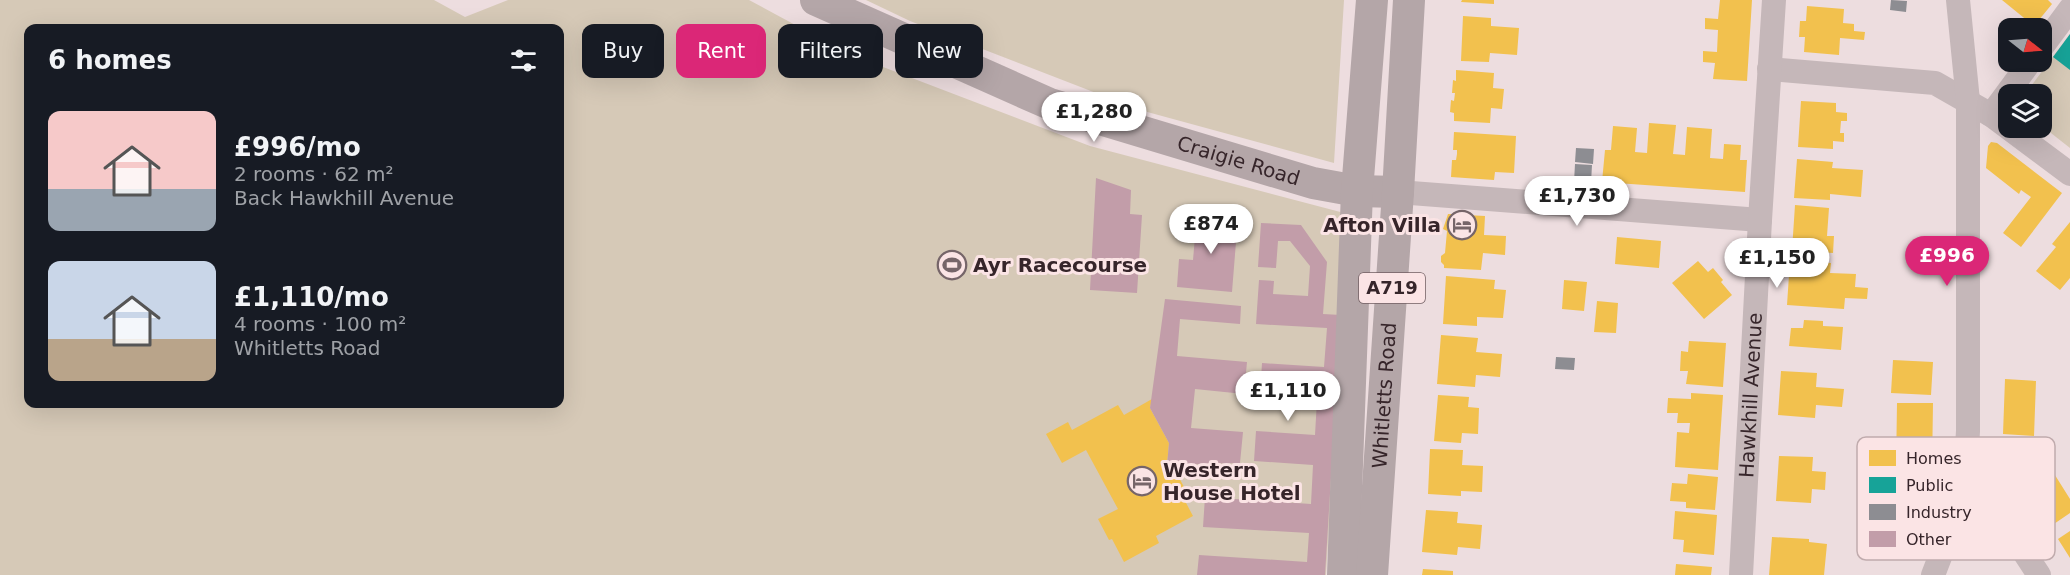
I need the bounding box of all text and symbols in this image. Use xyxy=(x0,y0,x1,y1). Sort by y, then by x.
north arrow xyxy=(1998,18,2052,72)
map controls xyxy=(1998,18,2052,138)
chip: Buy xyxy=(582,24,664,78)
chip: Rent xyxy=(676,24,766,78)
chip: Filters xyxy=(778,24,883,78)
chip: New xyxy=(895,24,983,78)
icon: filters xyxy=(507,44,540,77)
text: 6 homes xyxy=(48,45,172,75)
button: layers xyxy=(1998,84,2052,138)
pin: £1,280 xyxy=(1045,92,1143,143)
text: £1,280 xyxy=(1055,99,1133,123)
street label: Craigie Road xyxy=(1174,131,1303,190)
text: £996/mo xyxy=(234,132,361,162)
icon: home xyxy=(96,135,168,207)
text: 2 rooms · 62 m² xyxy=(234,162,394,186)
pin: £1,730 xyxy=(1528,176,1626,227)
text: £1,730 xyxy=(1538,183,1616,207)
text: Back Hawkhill Avenue xyxy=(234,186,454,210)
pin: £874 xyxy=(1175,204,1247,255)
hotel icon: Afton Villa xyxy=(1446,209,1478,241)
text: £874 xyxy=(1183,211,1239,235)
place label: Afton Villa xyxy=(1323,213,1441,237)
pin: £996 xyxy=(1911,236,1983,287)
pin: £1,150 xyxy=(1728,238,1826,289)
text: £996 xyxy=(1919,243,1975,267)
text: £1,150 xyxy=(1738,245,1816,269)
sports icon: Ayr Racecourse xyxy=(936,249,968,281)
place label: Ayr Racecourse xyxy=(973,253,1147,277)
road number: A719 xyxy=(1359,273,1425,303)
text: £1,110/mo xyxy=(234,282,389,312)
icon: home xyxy=(96,285,168,357)
text: 4 rooms · 100 m² xyxy=(234,312,406,336)
street label: Hawkhill Avenue xyxy=(1734,312,1767,478)
street label: Whitletts Road xyxy=(1367,322,1401,469)
text: Whitletts Road xyxy=(234,336,380,360)
pin: £1,110 xyxy=(1239,371,1337,422)
text: £1,110 xyxy=(1249,378,1327,402)
legend xyxy=(1857,437,2055,560)
text: Homes xyxy=(1906,449,1962,468)
place label: Western House Hotel xyxy=(1163,458,1301,505)
hotel icon: Western House Hotel xyxy=(1126,465,1158,497)
text: Public xyxy=(1906,476,1953,495)
text: Industry xyxy=(1906,503,1972,522)
text: Other xyxy=(1906,530,1952,549)

